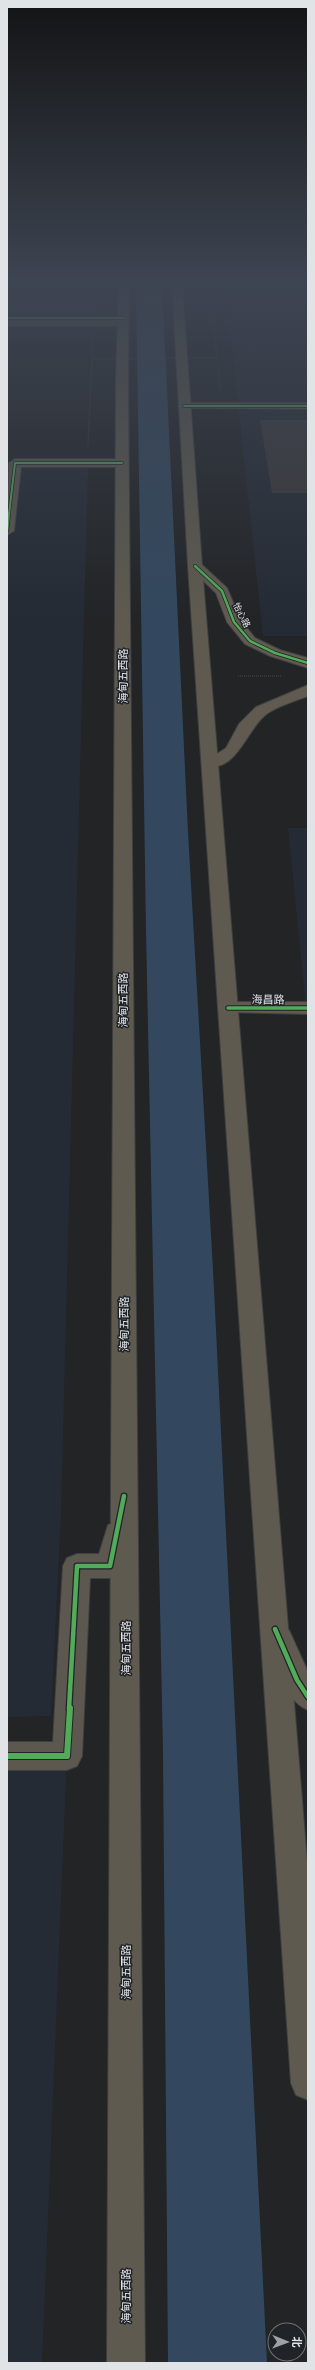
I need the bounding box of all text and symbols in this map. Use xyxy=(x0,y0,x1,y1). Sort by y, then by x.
street label: 怡心路 xyxy=(231,600,253,630)
street label: 海甸五西路 xyxy=(116,649,129,704)
street label: 海甸五西路 xyxy=(116,973,129,1028)
street label: 海昌路 xyxy=(251,992,285,1006)
street label: 海甸五西路 xyxy=(117,1297,130,1352)
street label: 海甸五西路 xyxy=(119,1621,132,1676)
street label: 海甸五西路 xyxy=(119,1945,132,2000)
street label: 海甸五西路 xyxy=(119,2269,132,2324)
north arrow xyxy=(267,2322,307,2362)
text: 北 xyxy=(291,2337,304,2348)

